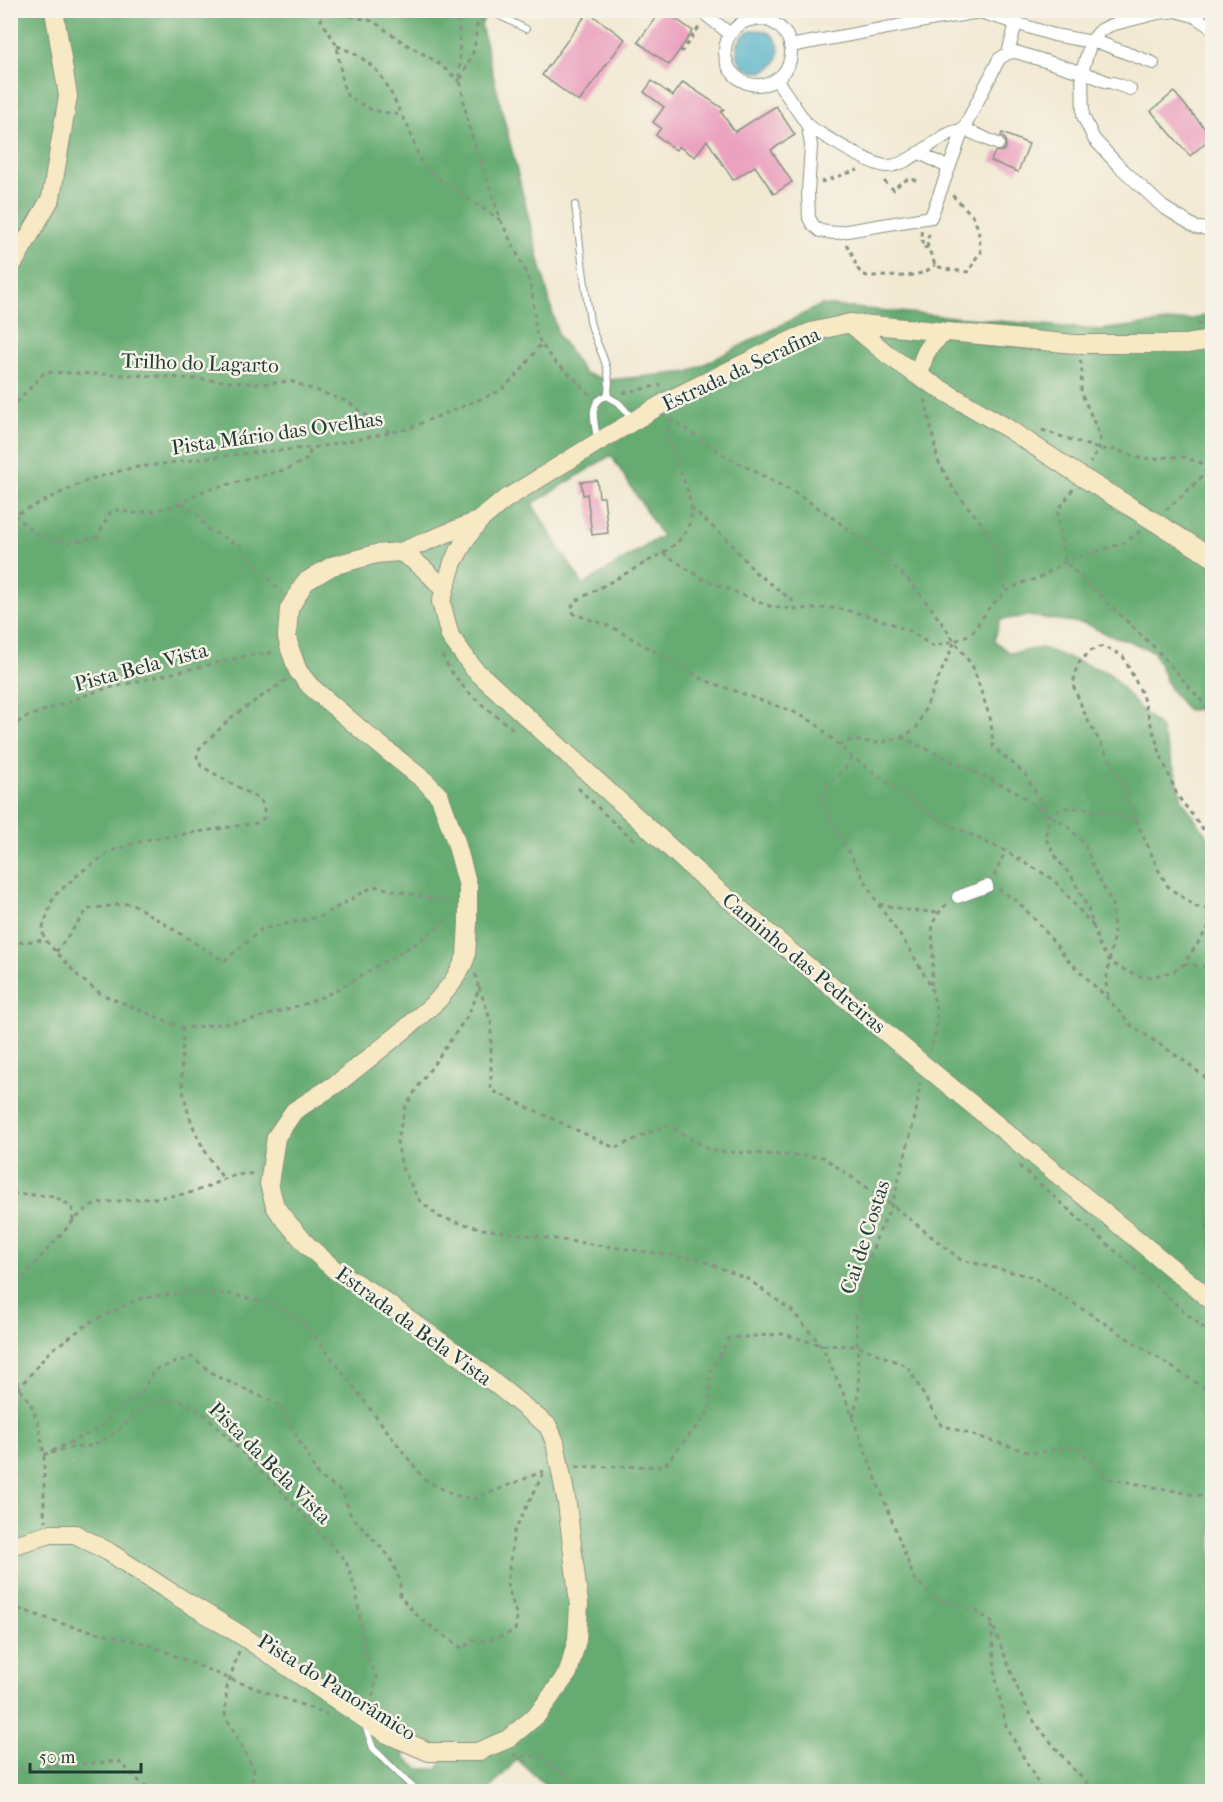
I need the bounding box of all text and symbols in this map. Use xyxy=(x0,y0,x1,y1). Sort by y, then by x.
street label: Estrada da Serafina xyxy=(658,322,824,416)
street label: Trilho do Lagarto xyxy=(121,348,279,378)
street label: Pista Mário das Ovelhas xyxy=(170,406,384,460)
street label: Pista Bela Vista xyxy=(72,638,211,696)
street label: Caminho das Pedreiras xyxy=(717,888,891,1038)
street label: Cai de Costas xyxy=(835,1177,895,1297)
street label: Estrada da Bela Vista xyxy=(331,1261,497,1391)
street label: Pista da Bela Vista xyxy=(204,1397,336,1529)
street label: Pista do Panorâmico xyxy=(254,1629,420,1745)
scale bar xyxy=(30,1736,141,1774)
text: 50 m xyxy=(39,1747,76,1768)

